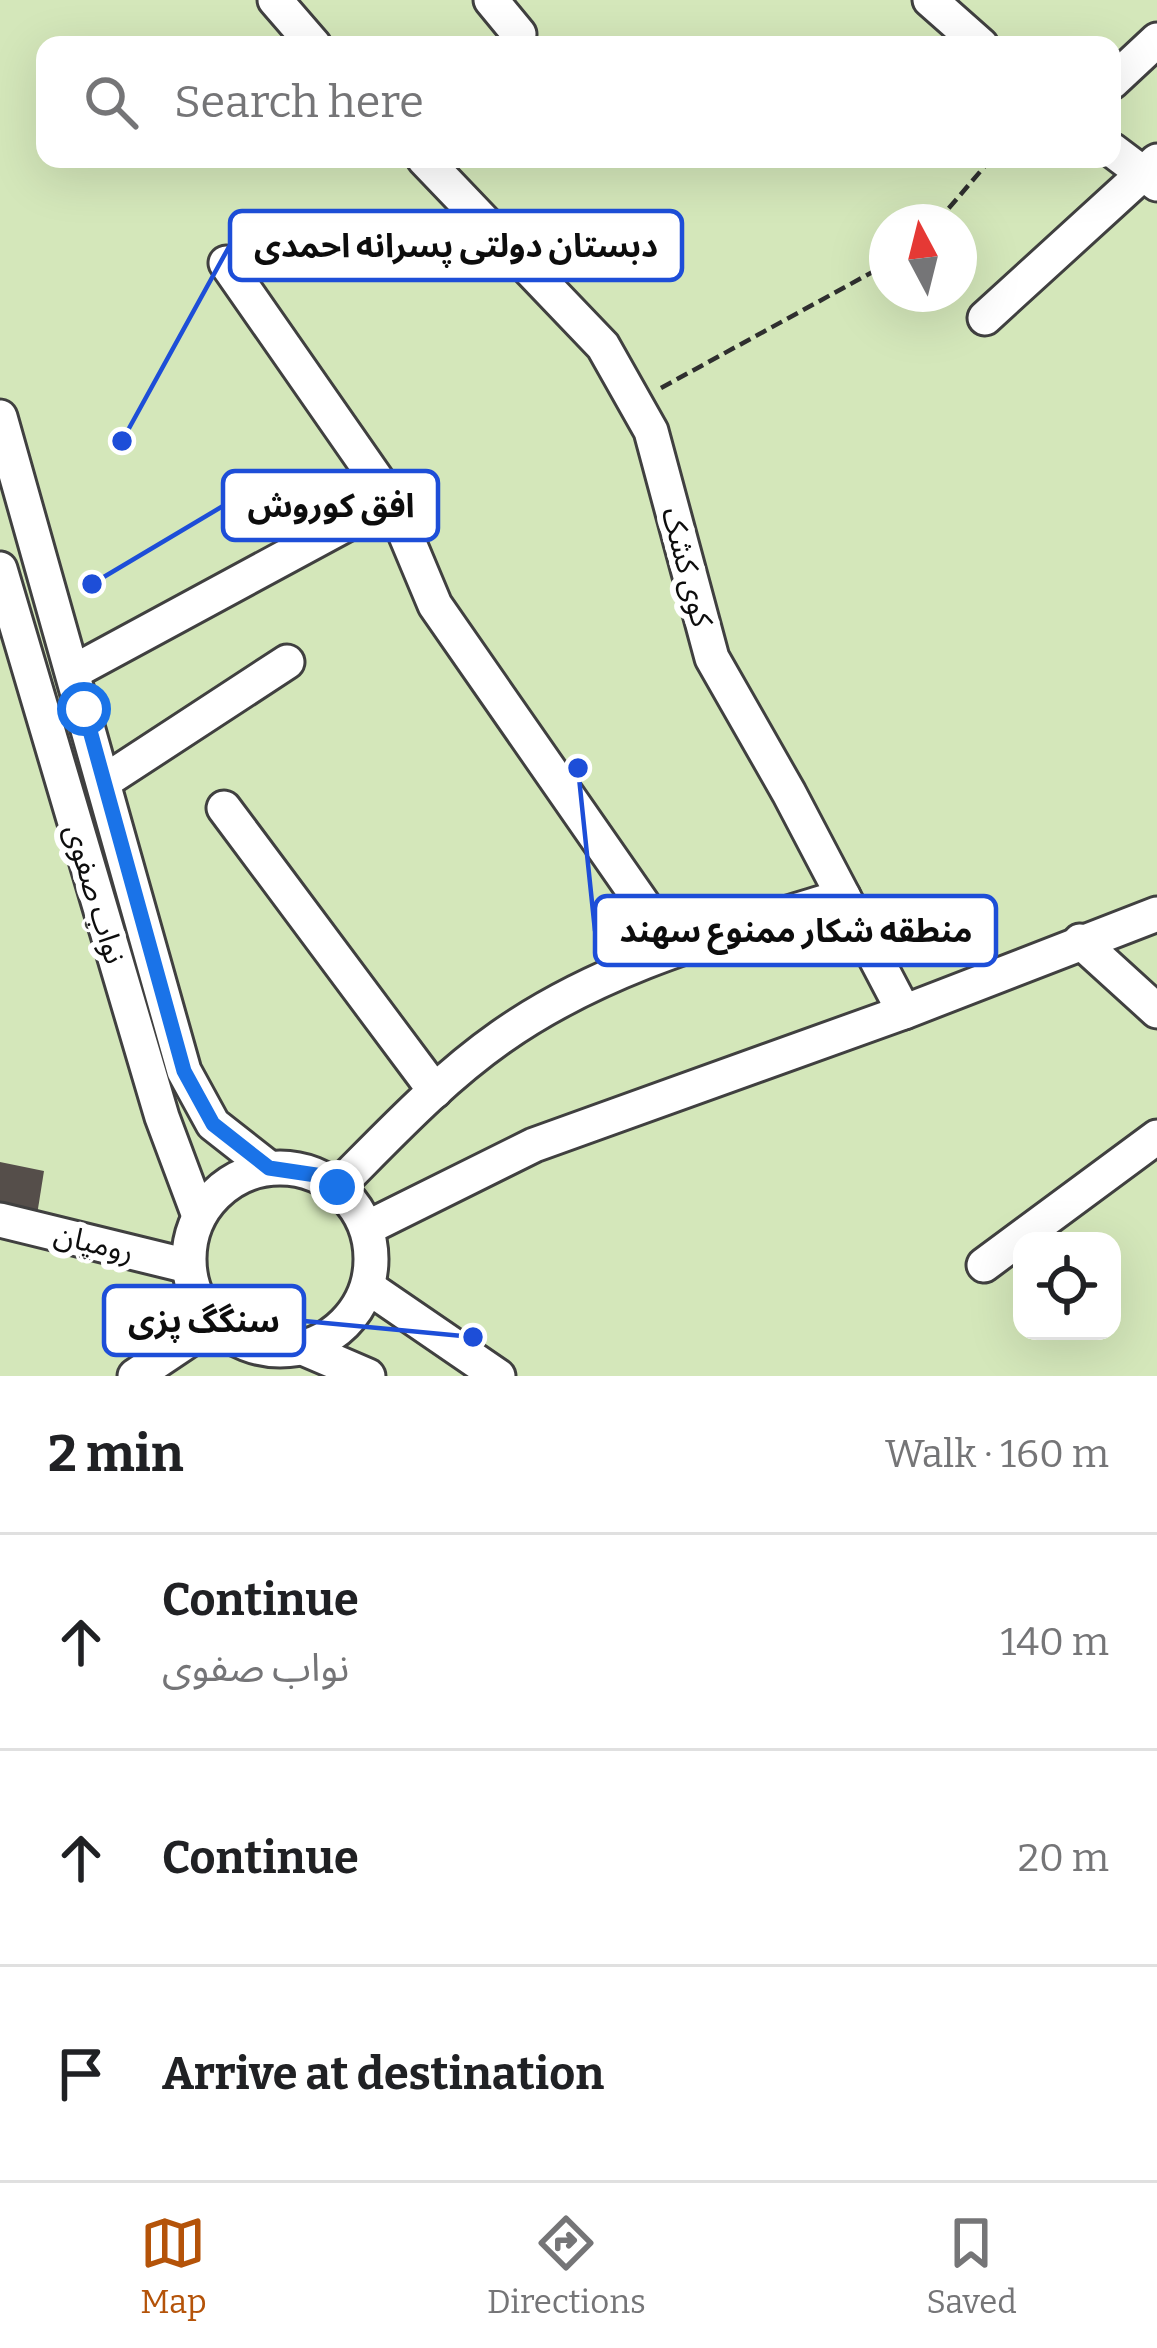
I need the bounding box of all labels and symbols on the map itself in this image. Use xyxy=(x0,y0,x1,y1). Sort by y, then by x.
north arrow xyxy=(869,204,977,312)
callout: دبستان دولتی پسرانه احمدی xyxy=(230,211,682,280)
text: دبستان دولتی پسرانه احمدی xyxy=(254,226,658,268)
callout: افق کوروش xyxy=(223,471,438,540)
text: افق کوروش xyxy=(247,486,415,526)
street label: کوی کشک xyxy=(654,503,720,631)
route start xyxy=(57,682,111,736)
street label: نواب صفوی xyxy=(57,820,133,968)
callout: منطقه شکار ممنوع سهند xyxy=(595,896,996,965)
text: منطقه شکار ممنوع سهند xyxy=(619,911,973,955)
route end xyxy=(310,1160,364,1214)
street label: رومیان xyxy=(51,1216,137,1270)
callout: سنگگ پزی xyxy=(104,1286,304,1355)
text: سنگگ پزی xyxy=(128,1301,280,1343)

